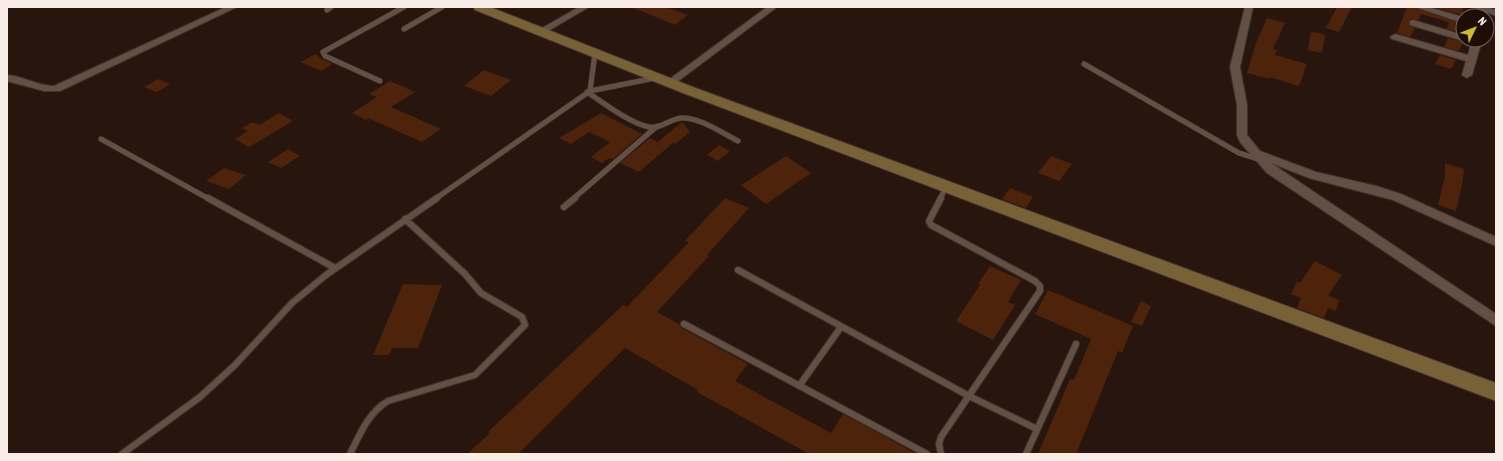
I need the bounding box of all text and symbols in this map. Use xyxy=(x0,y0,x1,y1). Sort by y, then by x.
north arrow xyxy=(1455,8,1495,48)
text: N xyxy=(1476,15,1489,28)

